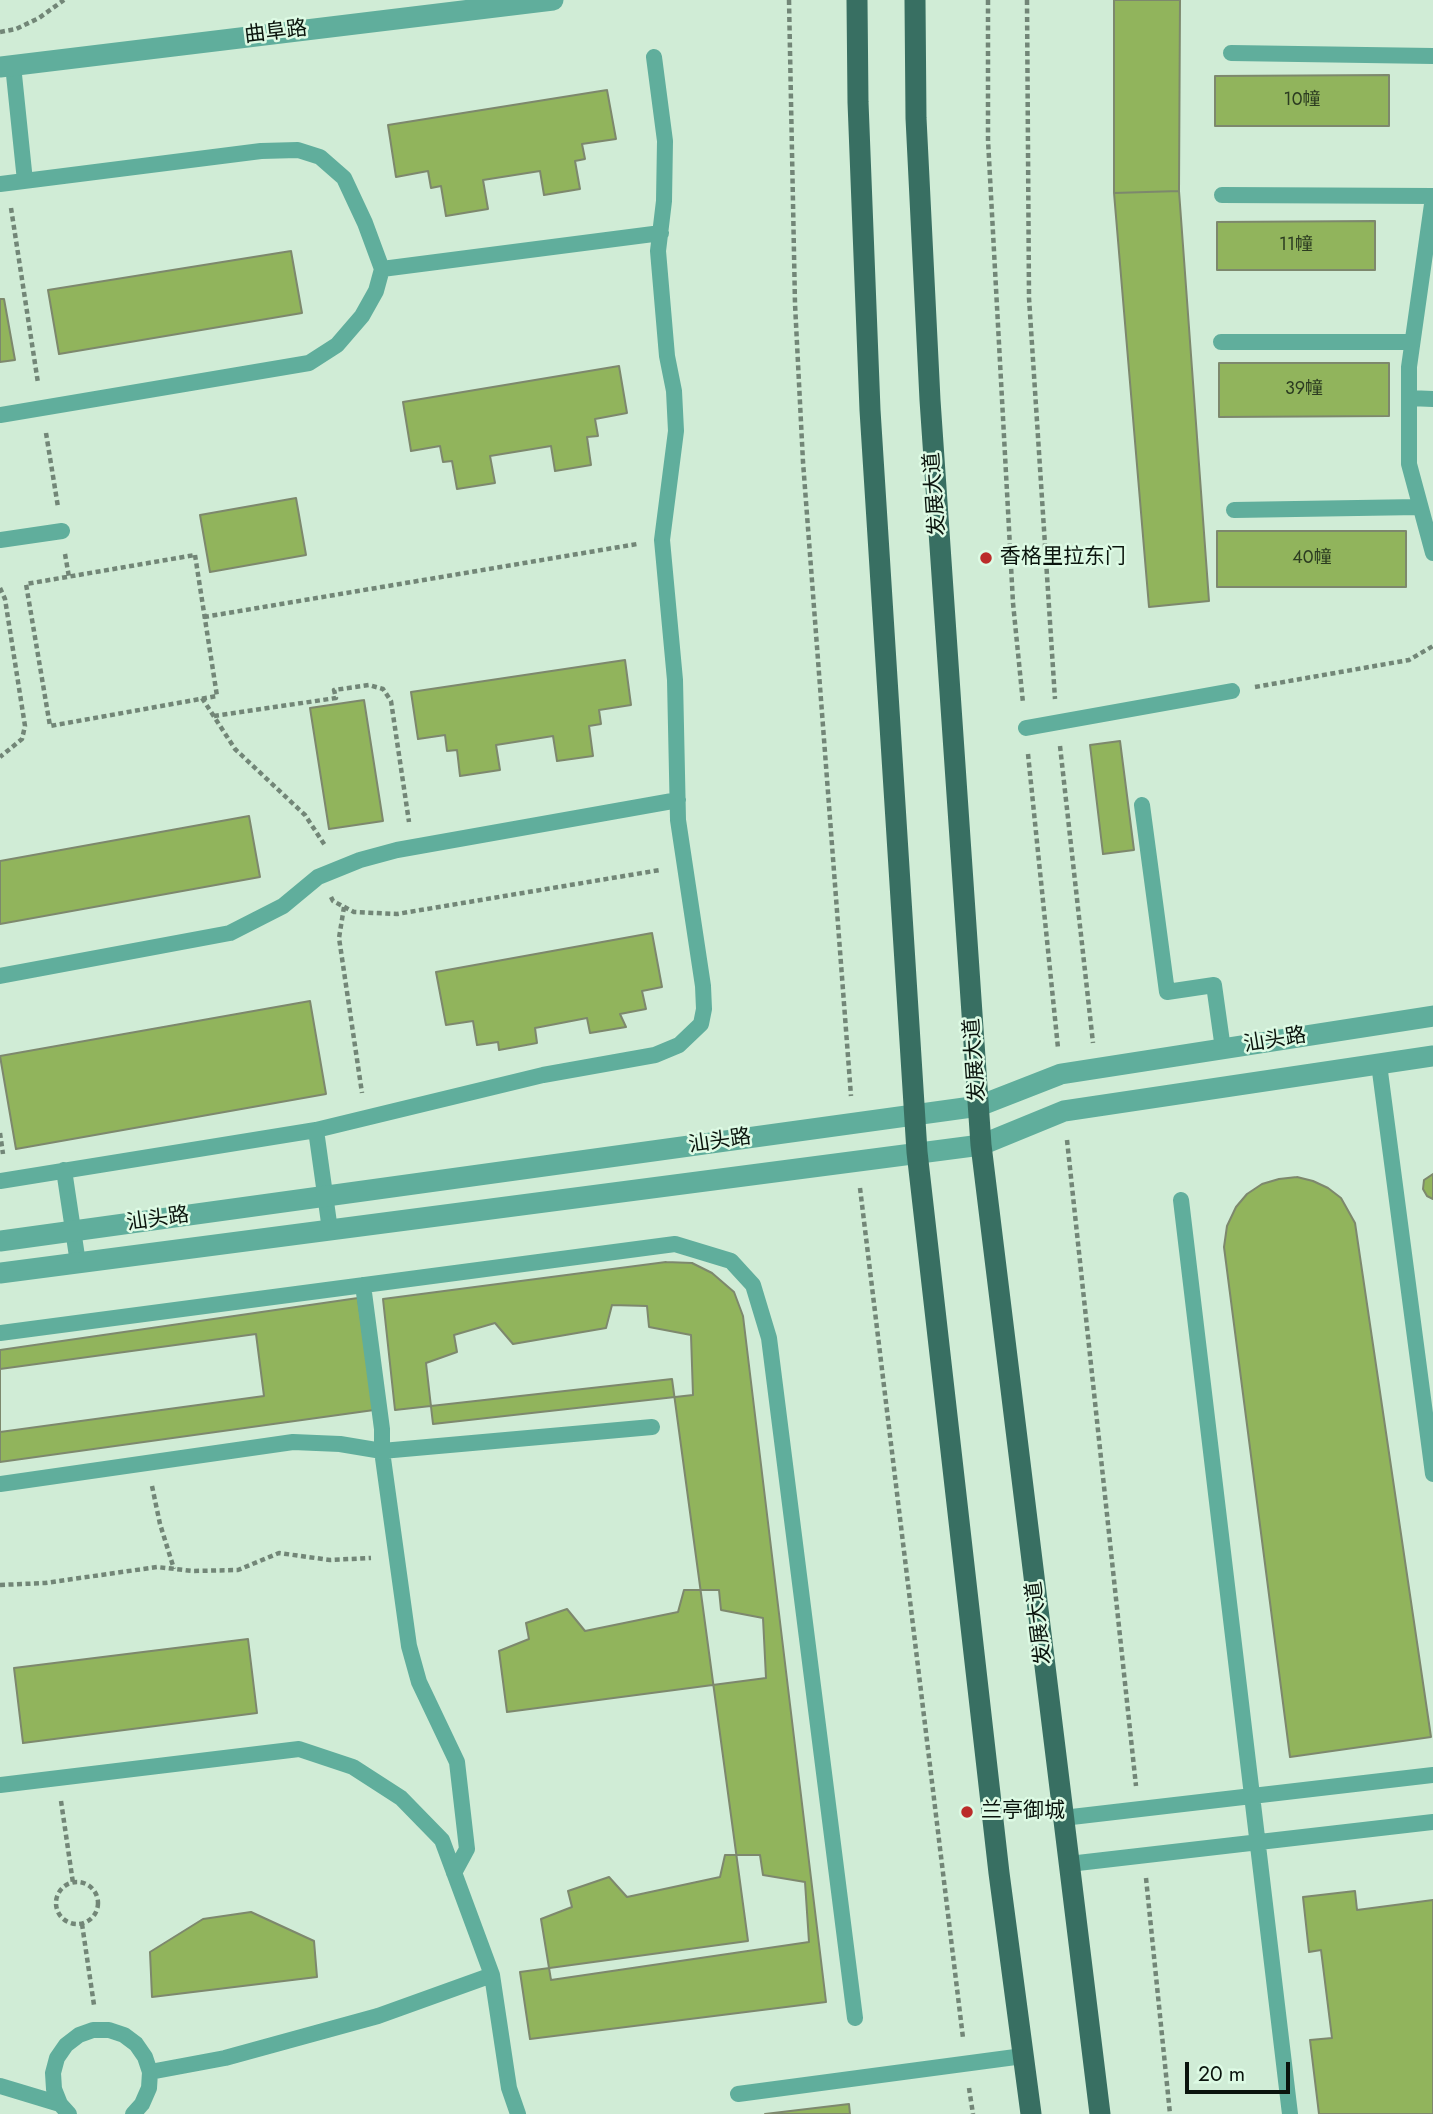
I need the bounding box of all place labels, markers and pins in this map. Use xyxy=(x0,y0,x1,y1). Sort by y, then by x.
place label: 香格里拉东门 xyxy=(1000,545,1126,571)
marker: 香格里拉东门 xyxy=(978,550,994,566)
place label: 兰亭御城 xyxy=(981,1799,1065,1825)
marker: 兰亭御城 xyxy=(959,1804,975,1820)

